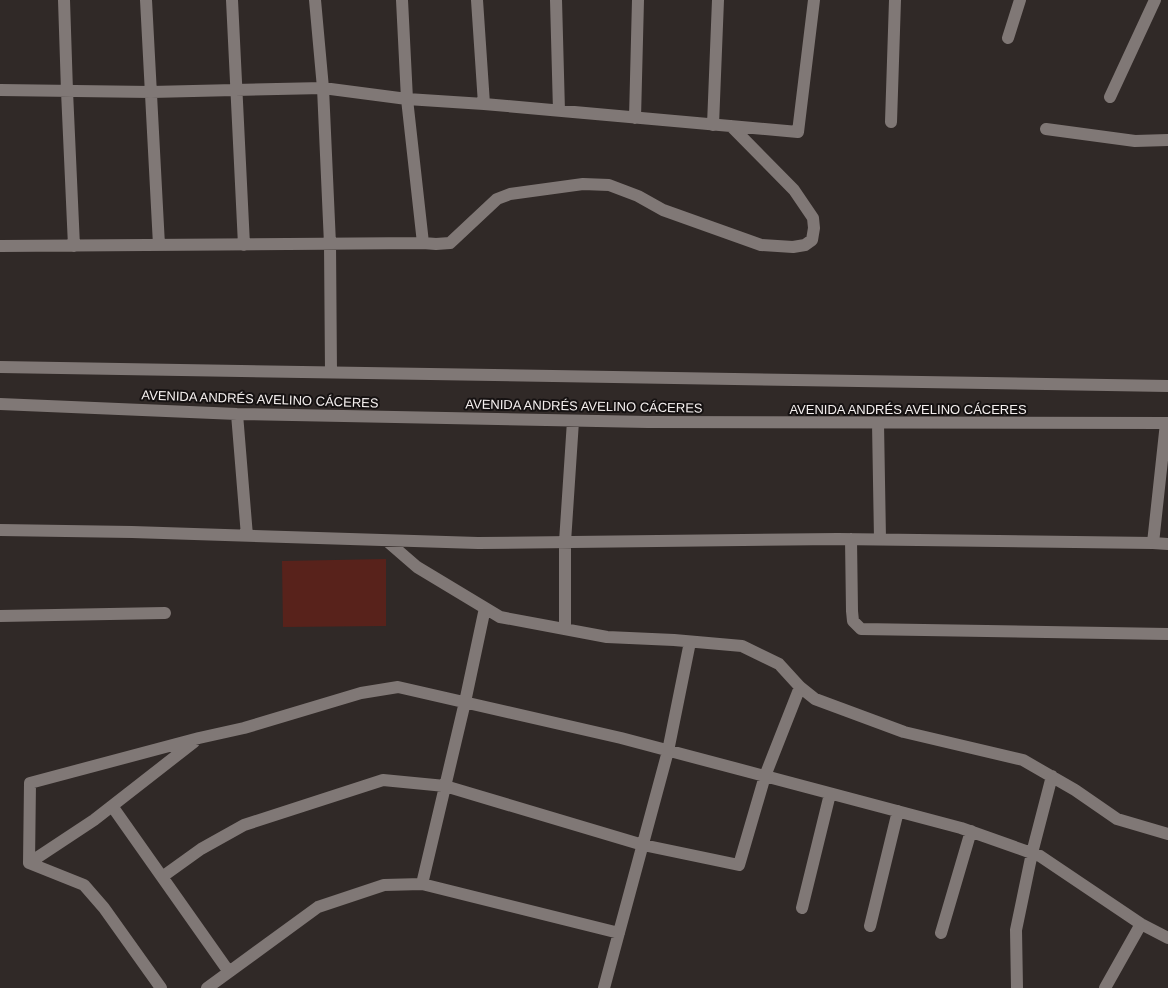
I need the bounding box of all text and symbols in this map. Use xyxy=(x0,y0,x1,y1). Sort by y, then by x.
street label: AVENIDA ANDRÉS AVELINO CÁCERES xyxy=(141,387,379,411)
street label: AVENIDA ANDRÉS AVELINO CÁCERES xyxy=(465,396,703,416)
street label: AVENIDA ANDRÉS AVELINO CÁCERES xyxy=(789,402,1027,417)

